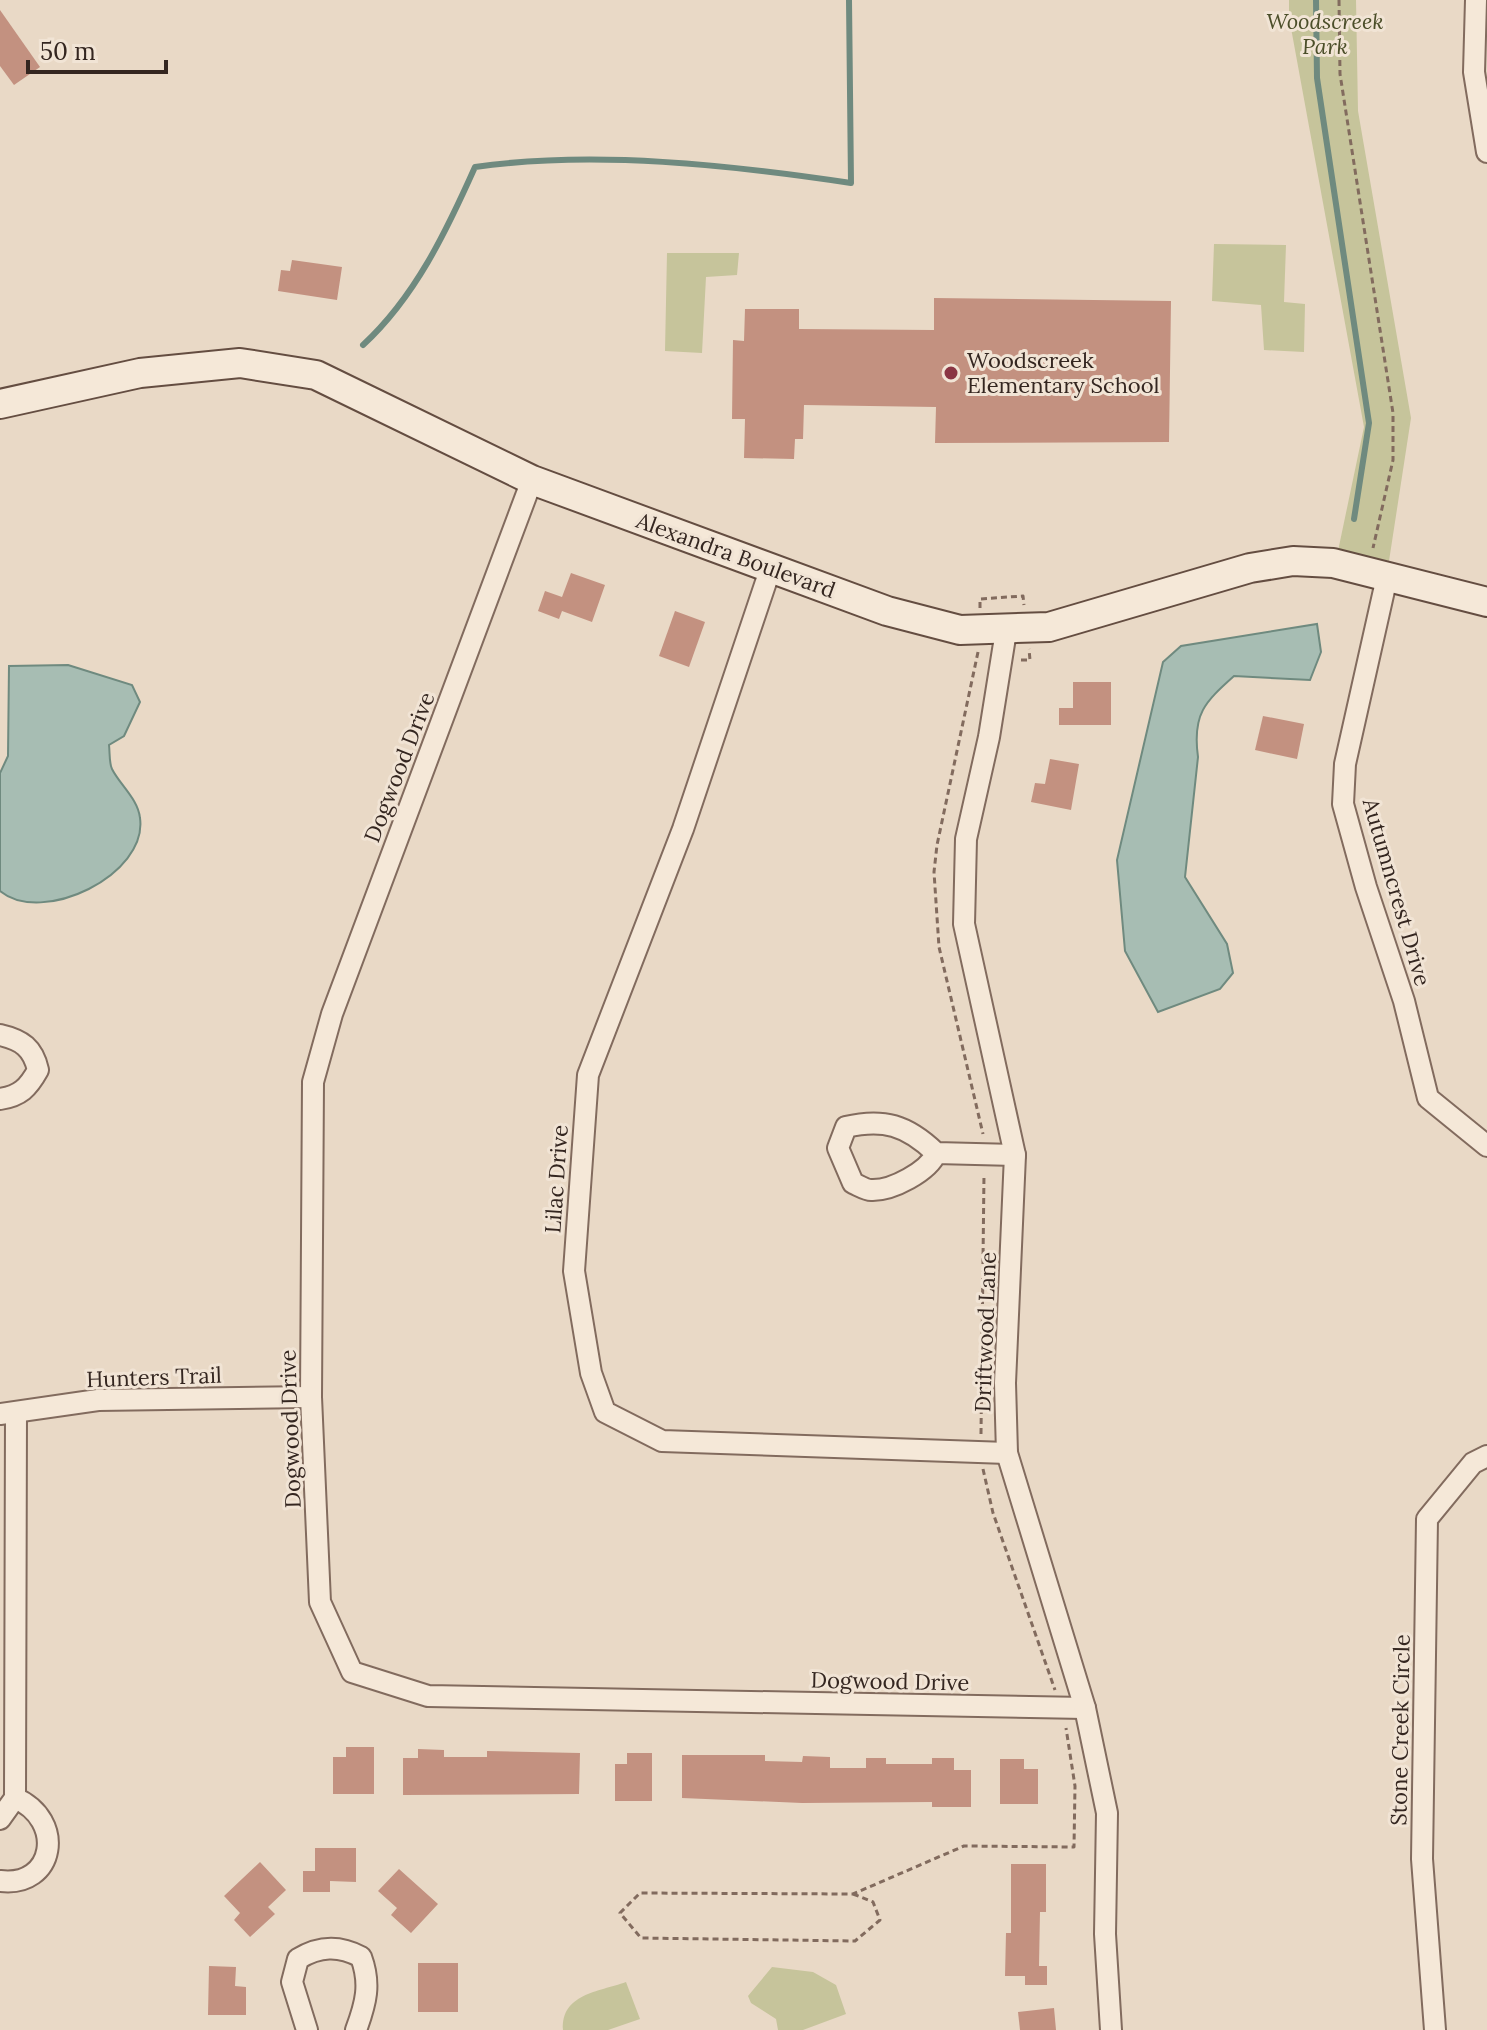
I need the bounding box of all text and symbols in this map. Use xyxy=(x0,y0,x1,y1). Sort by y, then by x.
park label: Woodscreek Park xyxy=(1266,7,1384,60)
scale bar xyxy=(28,24,166,74)
text: 50 m xyxy=(40,36,96,67)
place label: Woodscreek Elementary School xyxy=(967,346,1160,399)
marker: Woodscreek Elementary School xyxy=(942,364,960,382)
street label: Alexandra Boulevard xyxy=(632,506,839,604)
street label: Dogwood Drive xyxy=(357,688,441,846)
street label: Autumncrest Drive xyxy=(1357,794,1437,989)
street label: Lilac Drive xyxy=(538,1124,574,1234)
street label: Driftwood Lane xyxy=(968,1251,1002,1413)
street label: Dogwood Drive xyxy=(273,1349,307,1509)
street label: Hunters Trail xyxy=(86,1361,222,1393)
street label: Stone Creek Circle xyxy=(1384,1634,1416,1826)
street label: Dogwood Drive xyxy=(810,1666,970,1696)

